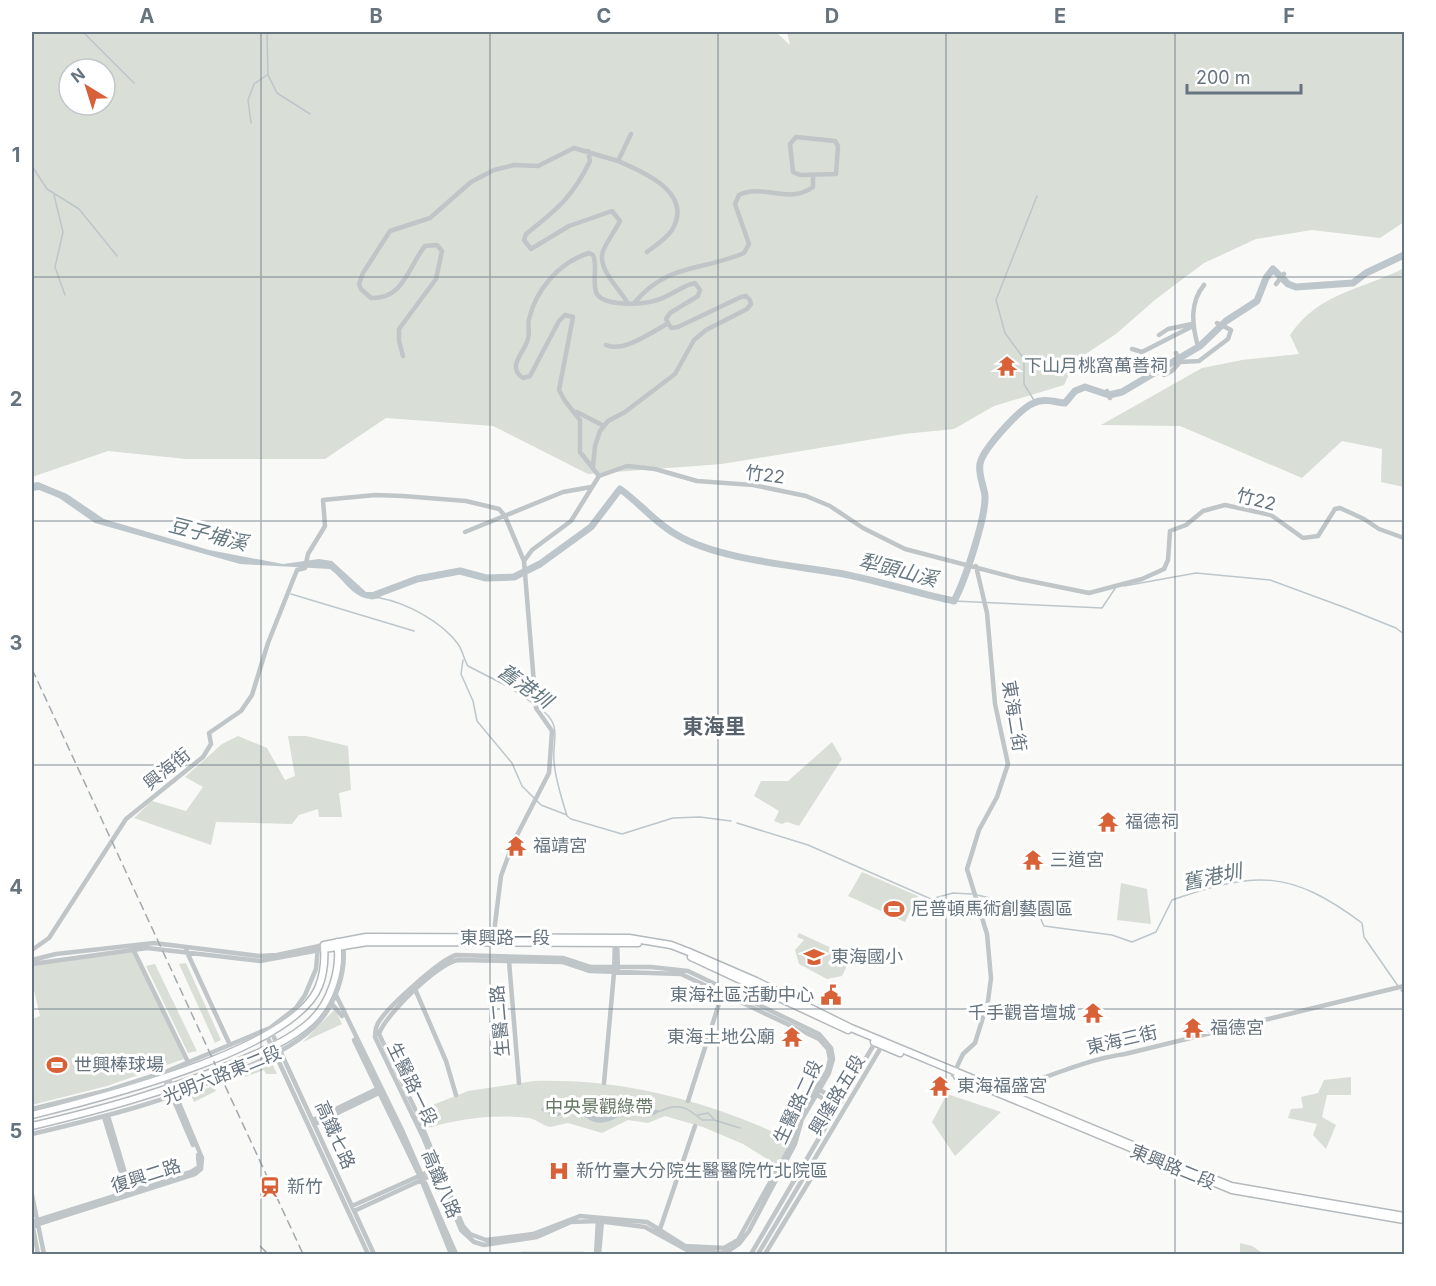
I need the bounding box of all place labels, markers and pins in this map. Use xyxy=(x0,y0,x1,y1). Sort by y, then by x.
temple icon: 下山月桃窩萬善祠 xyxy=(995,354,1019,378)
place label: 下山月桃窩萬善祠 xyxy=(1024,355,1168,376)
temple icon: 福德祠 xyxy=(1096,810,1120,834)
place label: 福德祠 xyxy=(1125,811,1179,832)
temple icon: 福靖宮 xyxy=(504,834,528,858)
place label: 福靖宮 xyxy=(533,835,587,856)
temple icon: 三道宮 xyxy=(1021,848,1045,872)
place label: 三道宮 xyxy=(1050,849,1104,870)
sports icon: 尼普頓馬術創藝園區 xyxy=(882,897,906,921)
place label: 尼普頓馬術創藝園區 xyxy=(911,898,1073,919)
school or university icon: 東海國小 xyxy=(802,945,826,969)
place label: 東海國小 xyxy=(831,946,903,967)
public building icon: 東海社區活動中心 xyxy=(819,983,843,1007)
place label: 東海社區活動中心 xyxy=(670,984,814,1005)
temple icon: 千手觀音壇城 xyxy=(1081,1001,1105,1025)
place label: 千手觀音壇城 xyxy=(968,1002,1076,1023)
temple icon: 福德宮 xyxy=(1181,1016,1205,1040)
place label: 福德宮 xyxy=(1210,1017,1264,1038)
temple icon: 東海土地公廟 xyxy=(780,1025,804,1049)
place label: 東海土地公廟 xyxy=(667,1026,775,1047)
sports icon: 世興棒球場 xyxy=(45,1053,69,1077)
place label: 世興棒球場 xyxy=(74,1054,164,1075)
temple icon: 東海福盛宮 xyxy=(928,1074,952,1098)
place label: 東海福盛宮 xyxy=(957,1075,1047,1096)
hospital icon: 新竹臺大分院生醫醫院竹北院區 xyxy=(547,1159,571,1183)
place label: 新竹臺大分院生醫醫院竹北院區 xyxy=(576,1160,828,1181)
station icon: 新竹 xyxy=(258,1175,282,1199)
place label: 新竹 xyxy=(287,1176,323,1197)

